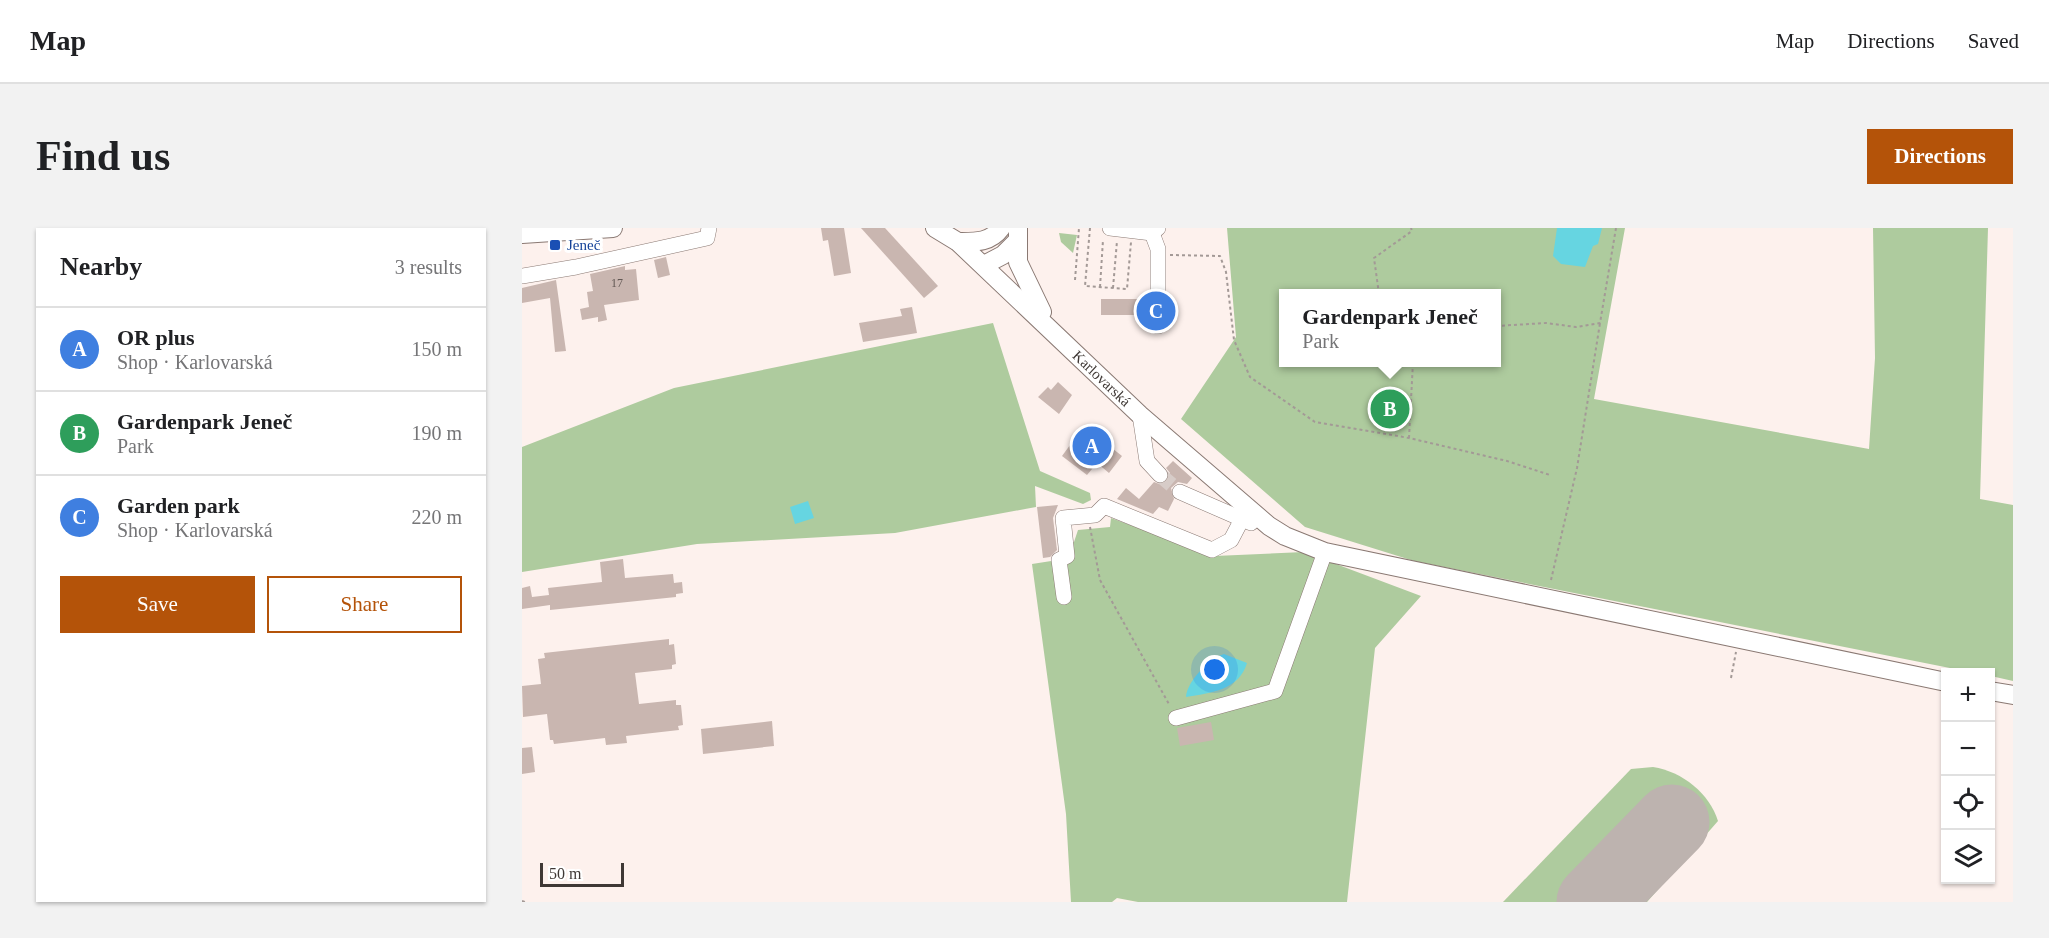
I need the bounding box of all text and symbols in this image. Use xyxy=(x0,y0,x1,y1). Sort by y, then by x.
text: Map xyxy=(30,25,86,56)
text: Map xyxy=(1776,29,1814,53)
text: Directions xyxy=(1847,29,1935,53)
text: Saved xyxy=(1968,29,2019,53)
button: Directions xyxy=(1867,129,2013,184)
text: Find us xyxy=(36,133,170,179)
place label: Jeneč xyxy=(567,237,601,253)
marker: Jeneč xyxy=(548,238,562,252)
text: Nearby xyxy=(60,252,142,281)
text: 3 results xyxy=(395,256,462,278)
house number: 17 xyxy=(611,276,623,290)
pin: C xyxy=(1136,288,1176,334)
popup xyxy=(1279,289,1501,367)
text: Gardenpark Jeneč xyxy=(1302,304,1478,329)
text: OR plus xyxy=(117,325,195,350)
text: Park xyxy=(1302,330,1339,352)
text: A xyxy=(72,338,87,360)
text: 150 m xyxy=(411,338,462,360)
street label: Karlovarská xyxy=(1069,347,1134,410)
text: Shop · Karlovarská xyxy=(117,351,273,373)
pin: B xyxy=(1370,386,1410,432)
text: Gardenpark Jeneč xyxy=(117,409,292,434)
text: B xyxy=(73,422,86,444)
text: 190 m xyxy=(411,422,462,444)
pin: A xyxy=(1072,424,1112,468)
text: Park xyxy=(117,435,154,457)
text: Garden park xyxy=(117,493,240,518)
text: C xyxy=(72,506,87,528)
text: 220 m xyxy=(411,506,462,528)
text: Shop · Karlovarská xyxy=(117,519,273,541)
button: Save xyxy=(60,576,255,633)
button: Share xyxy=(267,576,462,633)
your location xyxy=(1200,655,1229,684)
map controls xyxy=(1941,668,1995,884)
button: + xyxy=(1941,668,1995,722)
button: − xyxy=(1941,722,1995,776)
button: locate xyxy=(1941,776,1995,830)
button: layers xyxy=(1941,830,1995,884)
scale bar xyxy=(540,860,624,888)
text: 50 m xyxy=(549,865,581,882)

